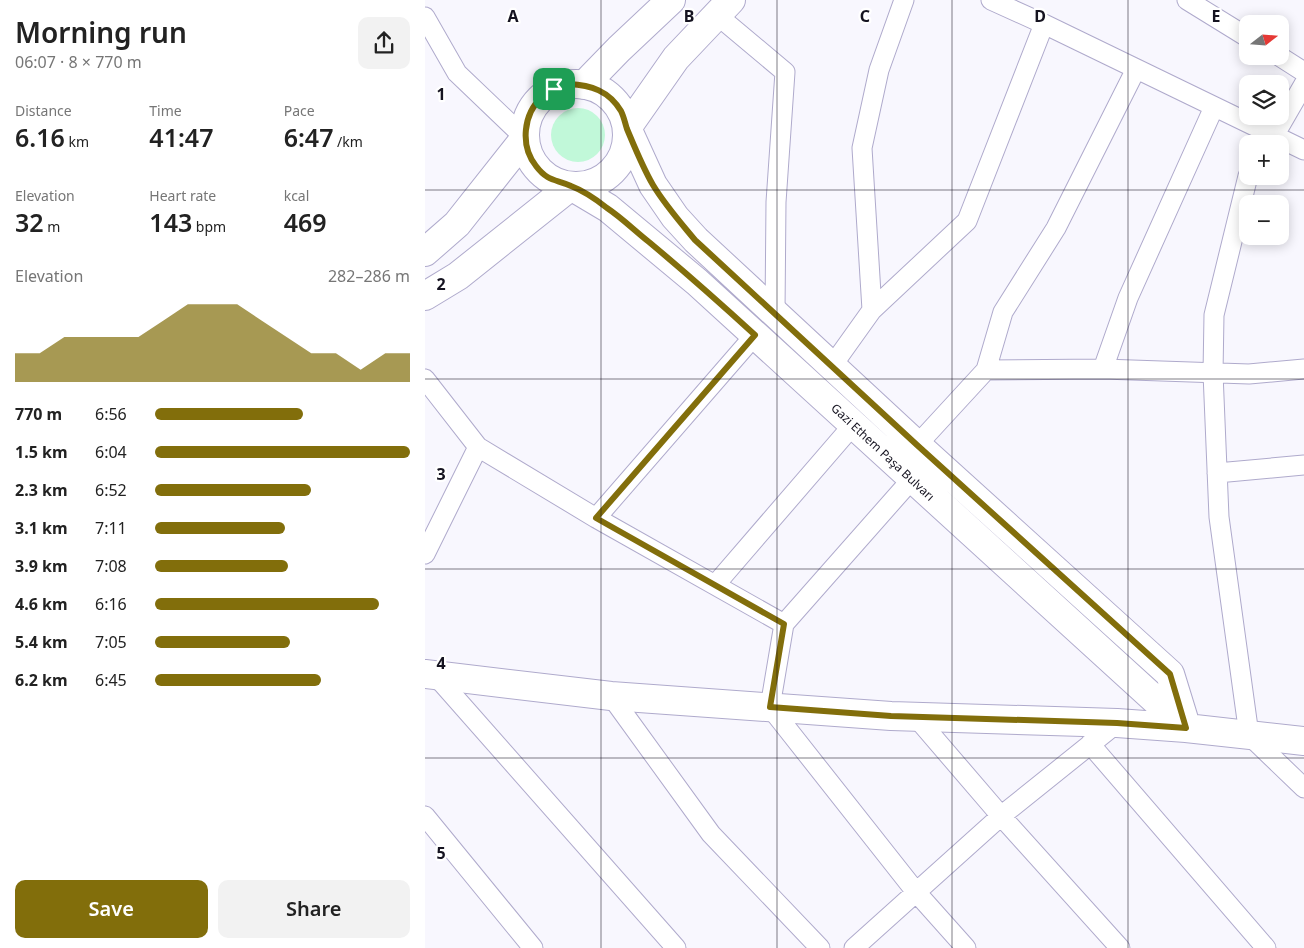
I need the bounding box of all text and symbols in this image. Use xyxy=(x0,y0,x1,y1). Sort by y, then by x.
text: A xyxy=(507,5,519,27)
text: B xyxy=(684,5,694,27)
text: C xyxy=(860,5,870,27)
text: D xyxy=(1034,5,1046,27)
text: E xyxy=(1212,5,1221,27)
text: Morning run xyxy=(15,13,187,51)
north arrow xyxy=(1239,15,1289,65)
map controls xyxy=(1239,15,1289,245)
button: share xyxy=(358,17,410,69)
text: 06:07 · 8 × 770 m xyxy=(15,51,142,73)
pin xyxy=(533,68,575,110)
icon: arrive xyxy=(540,75,568,103)
button: layers xyxy=(1239,75,1289,125)
text: 1 xyxy=(436,83,446,105)
text: Distance xyxy=(15,101,72,120)
text: Time xyxy=(149,101,182,120)
text: Pace xyxy=(284,101,315,120)
text: 6.16 xyxy=(15,120,65,154)
text: 41:47 xyxy=(149,120,213,154)
text: 6:47 xyxy=(284,120,333,154)
text: km xyxy=(65,132,89,151)
text: /km xyxy=(333,132,363,151)
button: + xyxy=(1239,135,1289,185)
text: Elevation xyxy=(15,186,75,205)
text: Heart rate xyxy=(149,186,216,205)
text: kcal xyxy=(284,186,309,205)
button: − xyxy=(1239,195,1289,245)
text: 32 xyxy=(15,205,44,239)
text: 143 xyxy=(149,205,192,239)
text: 469 xyxy=(284,205,327,239)
text: m xyxy=(44,217,60,236)
text: bpm xyxy=(192,217,226,236)
text: Elevation xyxy=(15,265,83,287)
text: 282–286 m xyxy=(328,265,410,287)
text: 2 xyxy=(436,273,446,295)
street label: Gazi Ethem Paşa Bulvarı xyxy=(828,400,938,504)
text: 770 m xyxy=(15,403,62,425)
text: 6:56 xyxy=(95,403,127,425)
text: 1.5 km xyxy=(15,441,67,463)
text: 6:04 xyxy=(95,441,127,463)
text: 3 xyxy=(436,463,446,485)
text: 2.3 km xyxy=(15,479,67,501)
text: 6:52 xyxy=(95,479,127,501)
text: 3.1 km xyxy=(15,517,67,539)
text: 7:11 xyxy=(95,517,127,539)
text: 3.9 km xyxy=(15,555,67,577)
text: 7:08 xyxy=(95,555,127,577)
text: 4.6 km xyxy=(15,593,67,615)
text: 6:16 xyxy=(95,593,127,615)
text: 5.4 km xyxy=(15,631,67,653)
text: 7:05 xyxy=(95,631,127,653)
text: 4 xyxy=(436,652,446,674)
text: 6.2 km xyxy=(15,669,67,691)
text: 6:45 xyxy=(95,669,127,691)
text: 5 xyxy=(436,842,446,864)
button: Save xyxy=(15,880,208,938)
button: Share xyxy=(218,880,410,938)

